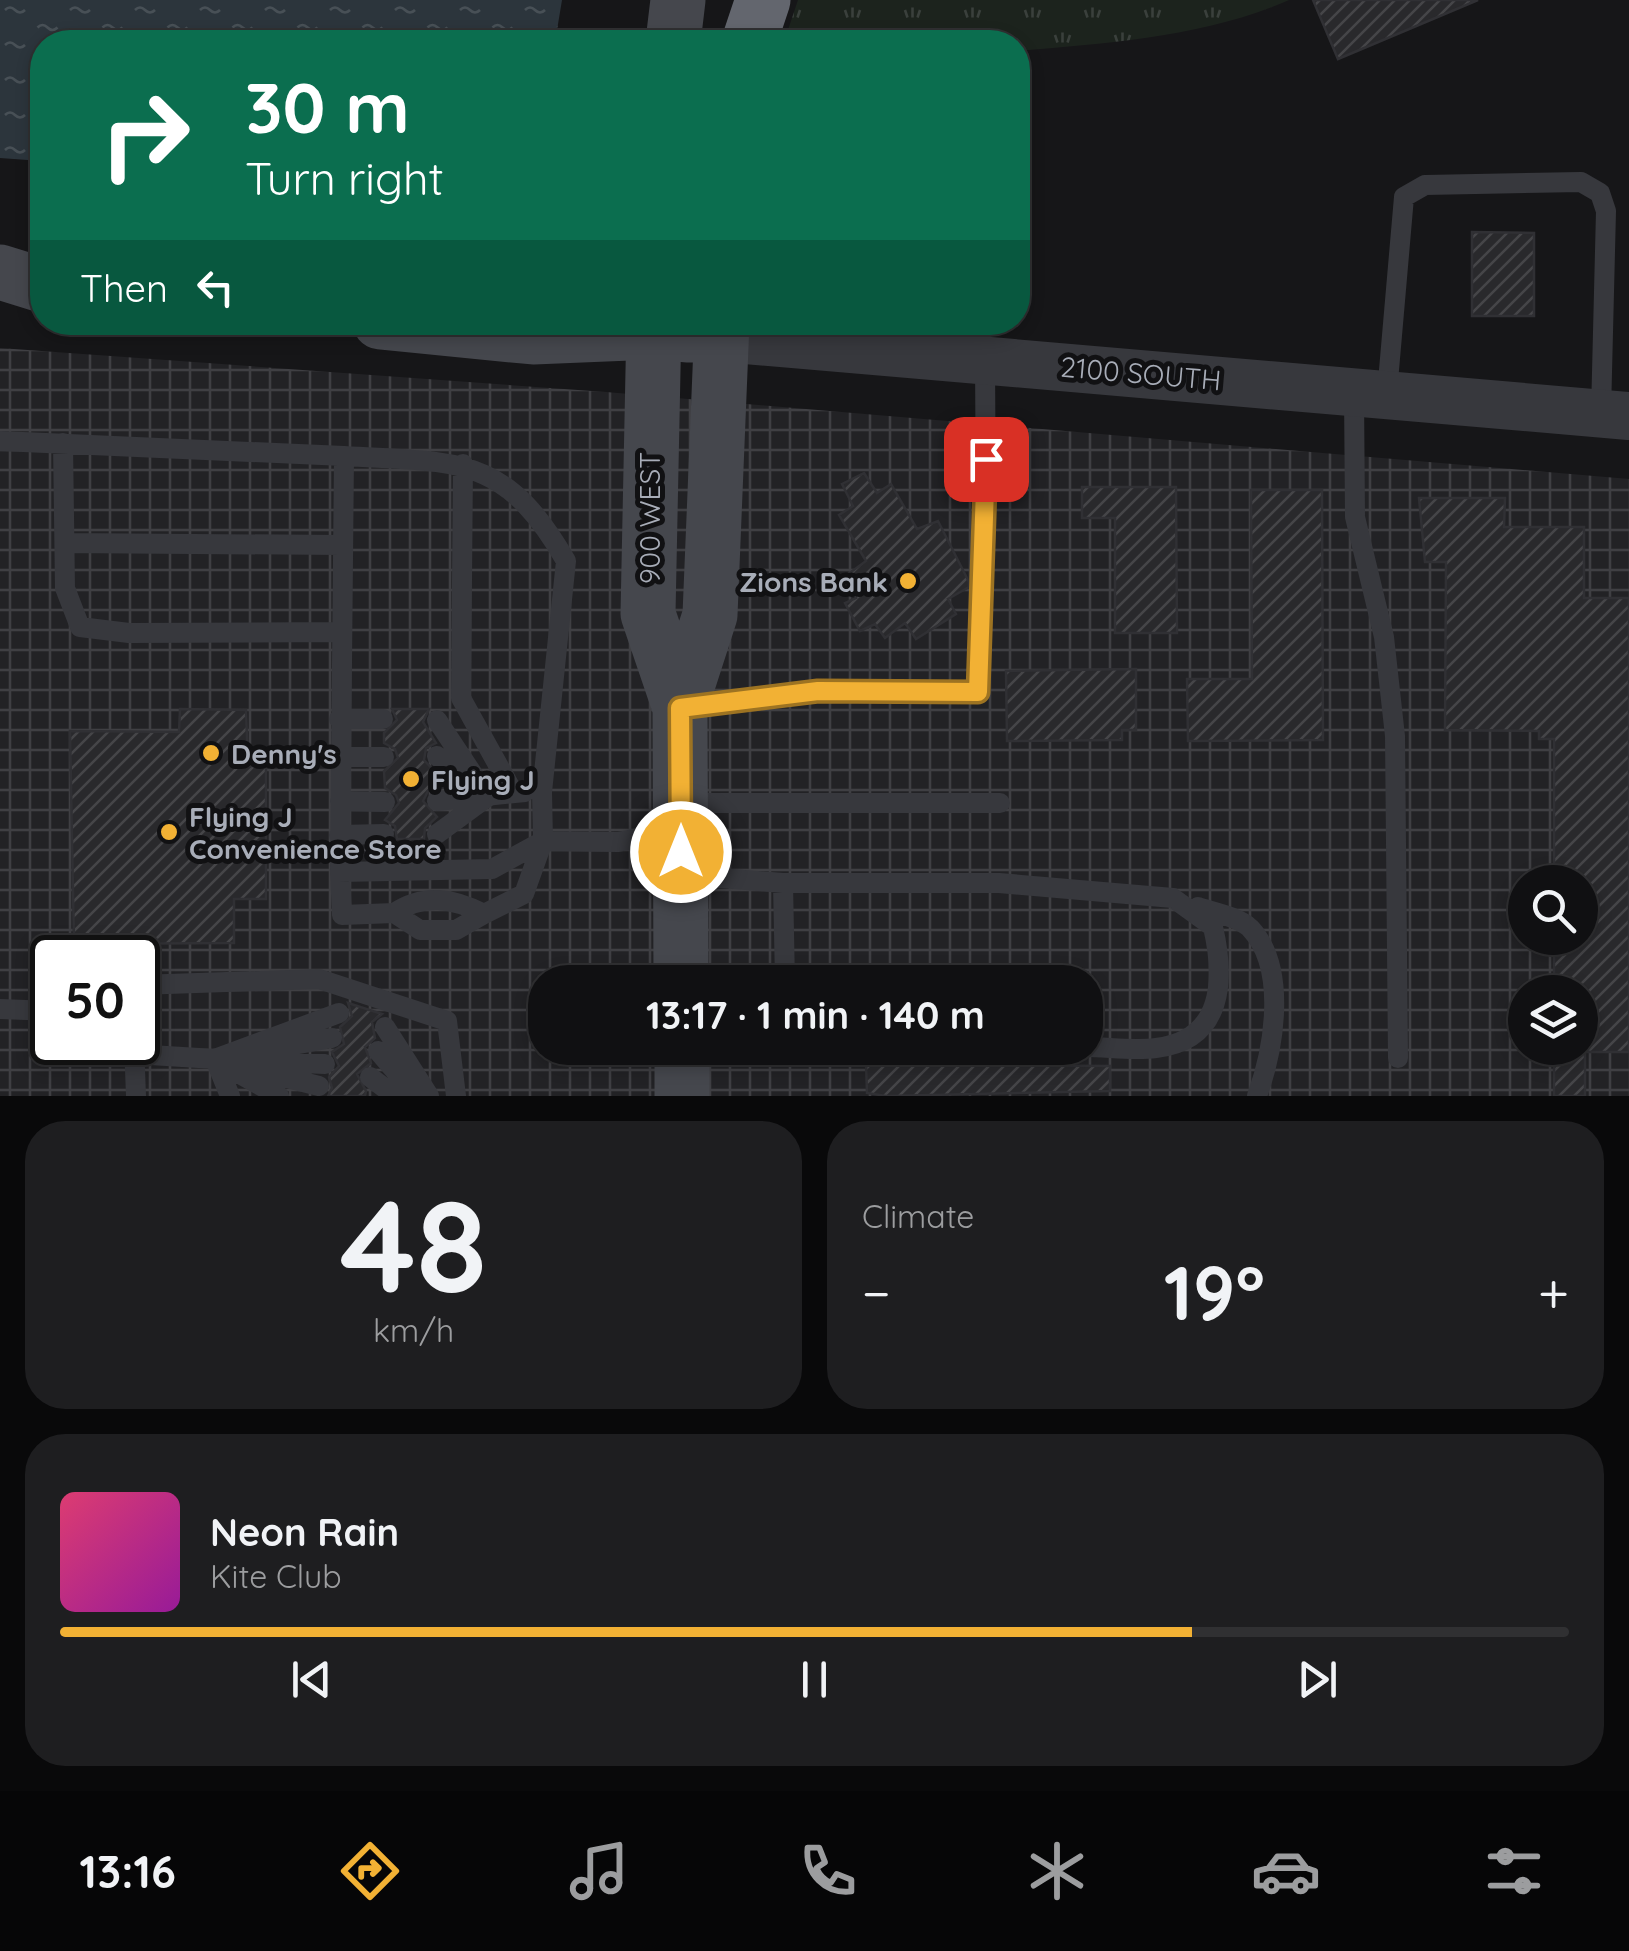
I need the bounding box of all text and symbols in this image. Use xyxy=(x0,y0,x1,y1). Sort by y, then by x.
text: 30 m xyxy=(245,63,410,151)
icon: right xyxy=(80,70,210,200)
text: Turn right xyxy=(245,150,444,206)
icon: left xyxy=(188,260,243,315)
text: Then xyxy=(80,264,168,312)
street label: 2100 SOUTH xyxy=(1059,349,1223,397)
pin xyxy=(944,417,1029,502)
icon: arrive xyxy=(959,432,1014,487)
street label: 900 WEST xyxy=(632,452,667,584)
place label: Zions Bank xyxy=(739,564,888,599)
marker: Zions Bank xyxy=(897,570,919,592)
place label: Denny's xyxy=(231,736,337,771)
marker: Denny's xyxy=(200,742,222,764)
place label: Flying J xyxy=(431,762,535,797)
marker: Flying J xyxy=(400,768,422,790)
place label: Flying J Convenience Store xyxy=(189,799,442,866)
position arrow xyxy=(629,800,733,904)
marker: Flying J Convenience Store xyxy=(158,821,180,843)
map controls xyxy=(1508,865,1598,1065)
button: search xyxy=(1508,865,1598,955)
speed limit sign: 50 xyxy=(30,935,160,1065)
button: layers xyxy=(1508,975,1598,1065)
text: 13:17 · 1 min · 140 m xyxy=(646,991,985,1039)
text: 48 xyxy=(340,1163,487,1326)
text: Climate xyxy=(862,1196,974,1236)
text: 19° xyxy=(1164,1245,1265,1339)
text: − xyxy=(862,1258,891,1327)
text: + xyxy=(1538,1258,1569,1327)
text: km/h xyxy=(373,1310,454,1350)
text: Neon Rain xyxy=(210,1508,399,1556)
text: Kite Club xyxy=(210,1556,342,1596)
icon: previous xyxy=(284,1652,339,1707)
icon: pause xyxy=(787,1652,842,1707)
icon: next xyxy=(1290,1652,1345,1707)
icon: directions xyxy=(335,1836,405,1906)
icon: music xyxy=(564,1836,634,1906)
icon: phone xyxy=(793,1836,863,1906)
icon: climate xyxy=(1022,1836,1092,1906)
icon: car xyxy=(1251,1836,1321,1906)
icon: filters xyxy=(1479,1836,1549,1906)
text: 13:16 xyxy=(79,1843,176,1899)

